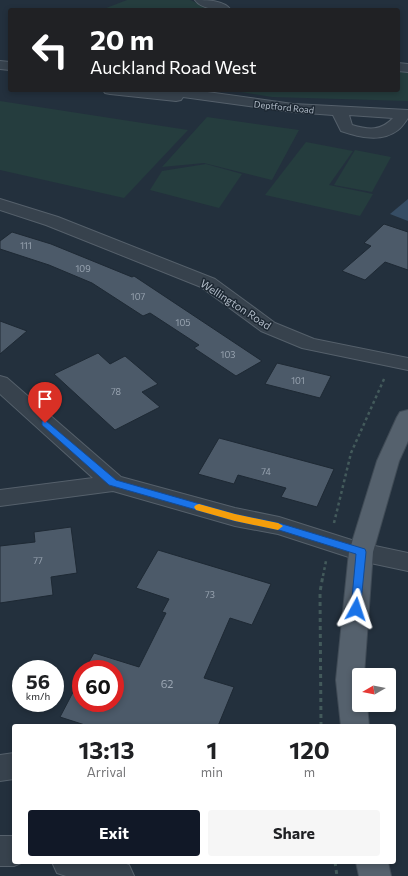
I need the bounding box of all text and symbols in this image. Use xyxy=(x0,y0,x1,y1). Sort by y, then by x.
text: 20 m xyxy=(90,22,154,56)
icon: left xyxy=(24,24,76,76)
text: Auckland Road West xyxy=(90,56,257,78)
street label: Deptford Road xyxy=(253,98,315,116)
house number: 111 xyxy=(20,240,32,251)
house number: 109 xyxy=(75,263,91,274)
street label: Wellington Road xyxy=(198,276,274,332)
house number: 107 xyxy=(131,291,145,302)
house number: 105 xyxy=(176,317,190,328)
house number: 103 xyxy=(221,349,235,360)
house number: 101 xyxy=(291,375,305,386)
pin xyxy=(28,382,62,423)
house number: 78 xyxy=(111,386,121,397)
icon: arrive xyxy=(34,388,56,410)
house number: 74 xyxy=(261,466,271,477)
house number: 77 xyxy=(33,555,43,566)
position arrow xyxy=(335,588,377,630)
house number: 73 xyxy=(205,589,215,600)
speed limit sign: 60 xyxy=(72,660,124,712)
north arrow xyxy=(352,668,396,712)
map controls xyxy=(352,668,396,712)
text: 56 xyxy=(26,669,50,693)
house number: 62 xyxy=(161,677,173,690)
text: km/h xyxy=(26,690,50,702)
text: 13:13 xyxy=(78,735,134,764)
text: 1 xyxy=(206,735,217,764)
text: 120 xyxy=(289,735,330,764)
text: Arrival xyxy=(87,764,126,780)
text: min xyxy=(201,764,223,780)
text: m xyxy=(304,764,315,780)
button: Exit xyxy=(28,810,200,856)
button: Share xyxy=(208,810,380,856)

